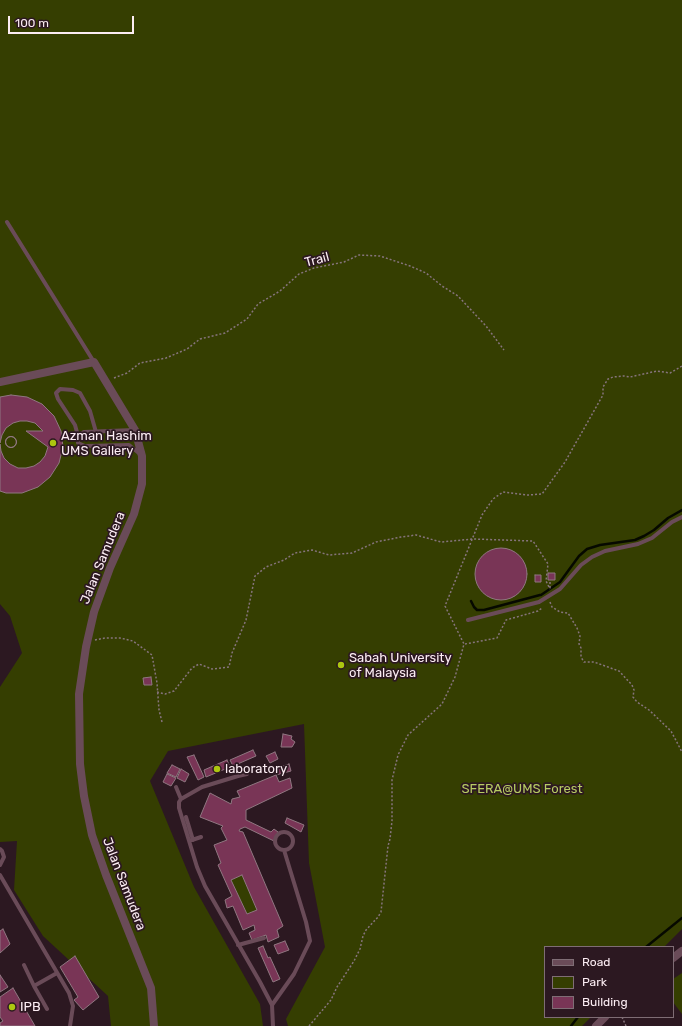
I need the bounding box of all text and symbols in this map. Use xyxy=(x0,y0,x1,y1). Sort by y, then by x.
scale bar xyxy=(10,8,136,34)
text: 100 m xyxy=(15,16,49,30)
street label: Trail xyxy=(303,249,331,271)
place label: Azman Hashim UMS Gallery xyxy=(61,428,152,459)
marker: Azman Hashim UMS Gallery xyxy=(48,438,58,448)
street label: Jalan Samudera xyxy=(77,509,129,607)
place label: Sabah University of Malaysia xyxy=(349,650,452,681)
marker: Sabah University of Malaysia xyxy=(336,660,346,670)
place label: laboratory xyxy=(225,761,287,777)
marker: laboratory xyxy=(212,764,222,774)
park label: SFERA@UMS Forest xyxy=(461,781,583,797)
street label: Jalan Samudera xyxy=(99,835,149,933)
legend xyxy=(544,946,674,1018)
text: Road xyxy=(582,955,610,969)
text: Park xyxy=(582,975,607,989)
text: Building xyxy=(582,995,628,1009)
place label: IPB xyxy=(20,999,41,1015)
marker: IPB xyxy=(7,1002,17,1012)

